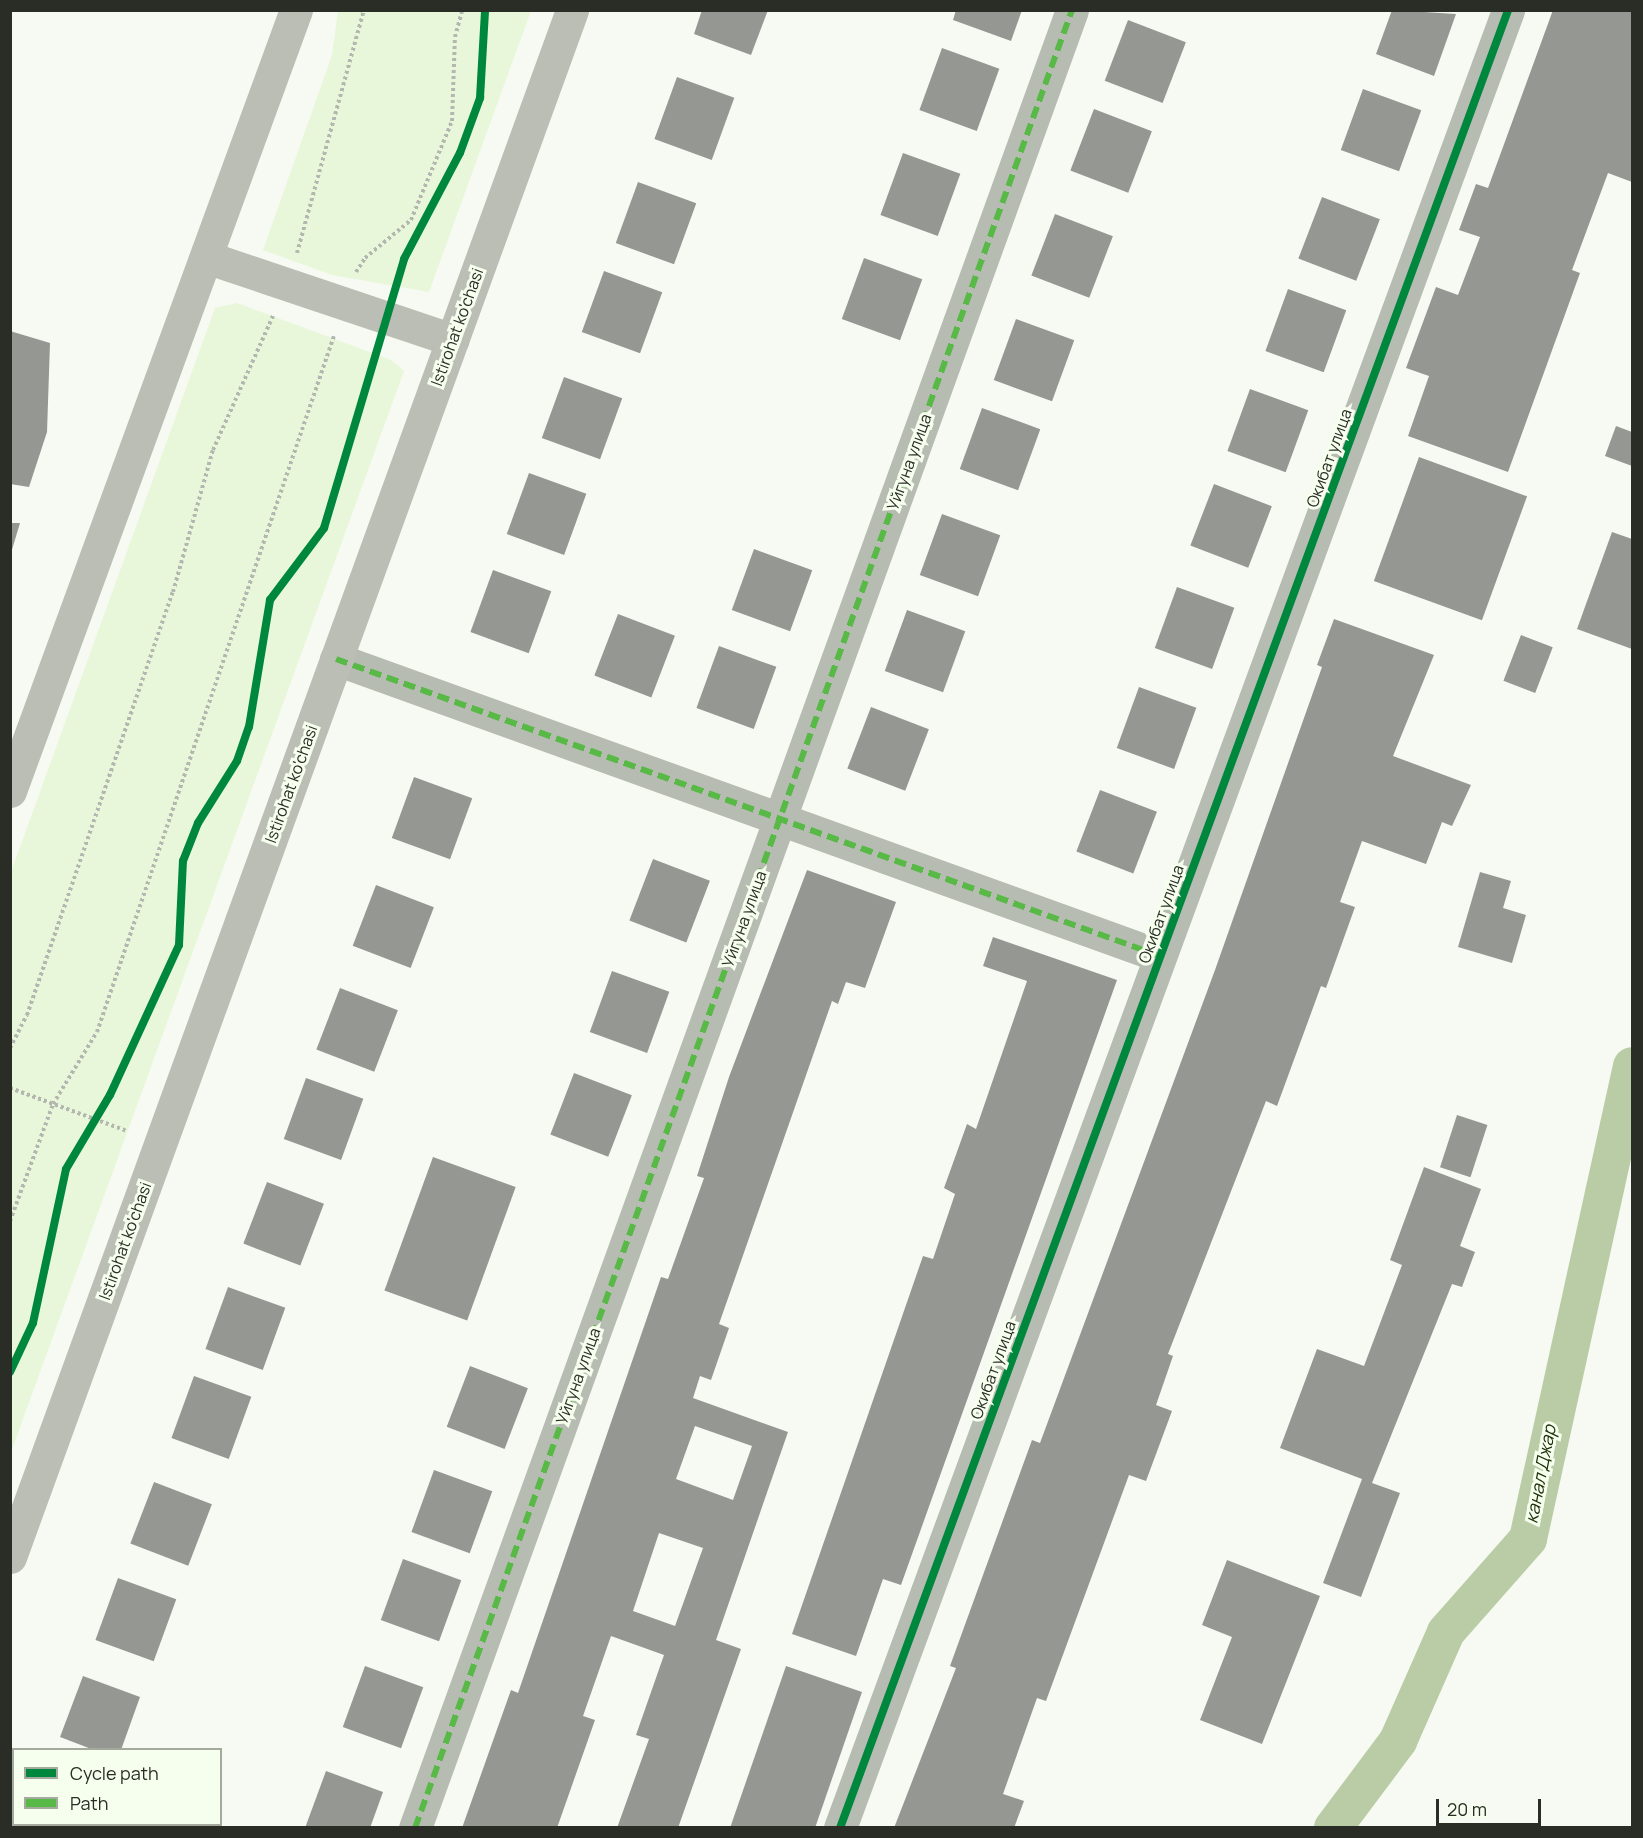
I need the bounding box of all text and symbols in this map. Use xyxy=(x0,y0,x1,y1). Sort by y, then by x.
street label: Istirohat ko'chasi xyxy=(427,266,487,388)
street label: Окибат улица xyxy=(1302,406,1356,510)
street label: Уйгуна улица xyxy=(883,411,935,513)
street label: Istirohat ko'chasi xyxy=(261,723,321,845)
street label: Окибат улица xyxy=(1134,862,1188,966)
street label: Уйгуна улица xyxy=(718,868,770,970)
street label: Istirohat ko'chasi xyxy=(95,1180,155,1302)
street label: Окибат улица xyxy=(966,1318,1020,1422)
street label: Уйгуна улица xyxy=(552,1325,604,1427)
water label: канал Джар xyxy=(1520,1423,1560,1525)
legend xyxy=(12,1748,222,1826)
text: Cycle path xyxy=(70,1761,159,1785)
scale bar xyxy=(1439,1787,1544,1825)
text: Path xyxy=(70,1791,108,1815)
text: 20 m xyxy=(1447,1797,1487,1821)

